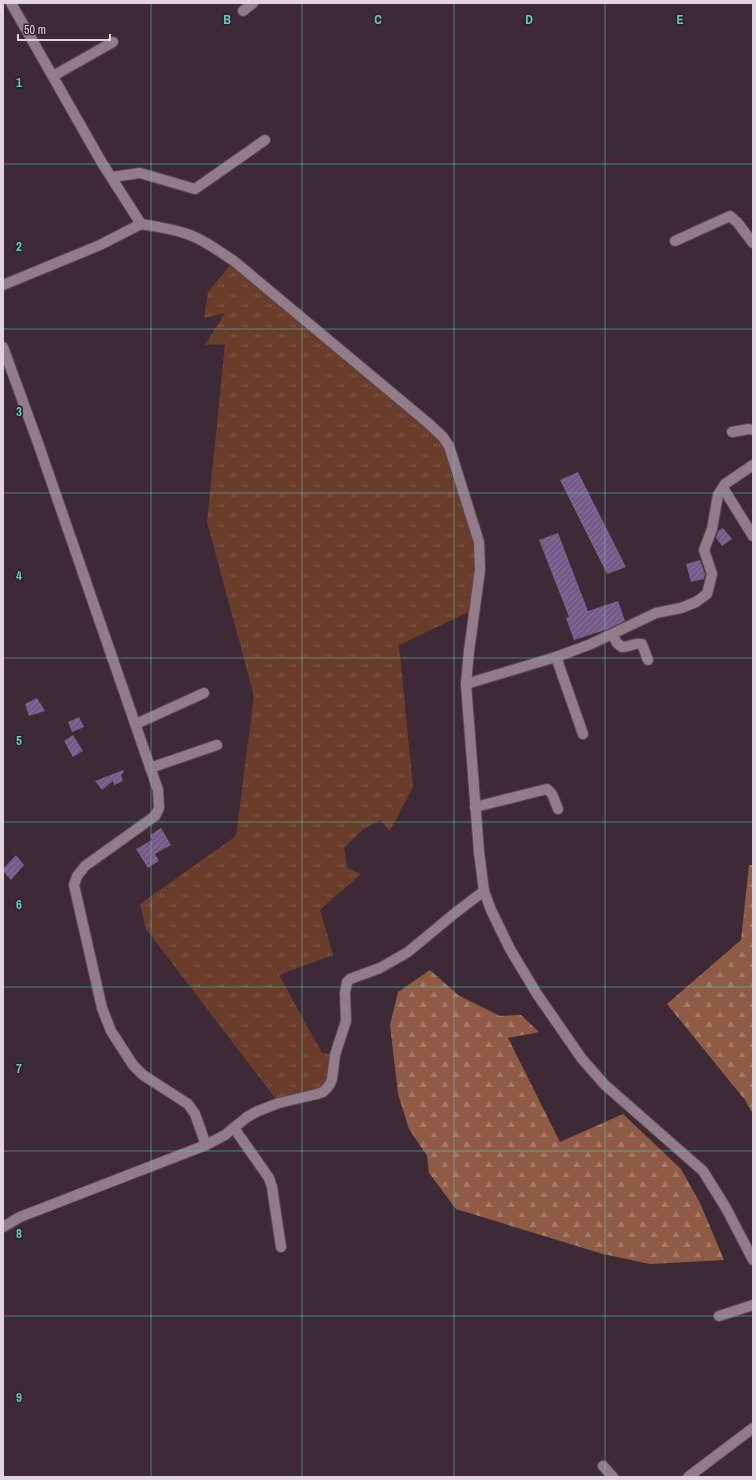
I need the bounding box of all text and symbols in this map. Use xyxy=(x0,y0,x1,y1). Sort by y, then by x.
text: B xyxy=(223,11,231,28)
text: C xyxy=(374,11,382,28)
text: D xyxy=(525,11,533,28)
text: E xyxy=(676,11,684,28)
scale bar xyxy=(18,16,110,42)
text: 50 m xyxy=(24,22,46,38)
text: 1 xyxy=(16,74,22,91)
text: 2 xyxy=(16,238,22,255)
text: 3 xyxy=(16,403,22,420)
text: 4 xyxy=(16,567,22,584)
text: 5 xyxy=(16,732,22,749)
text: 6 xyxy=(16,896,22,913)
text: 7 xyxy=(16,1060,22,1077)
text: 8 xyxy=(16,1225,22,1242)
text: 9 xyxy=(16,1389,22,1406)

